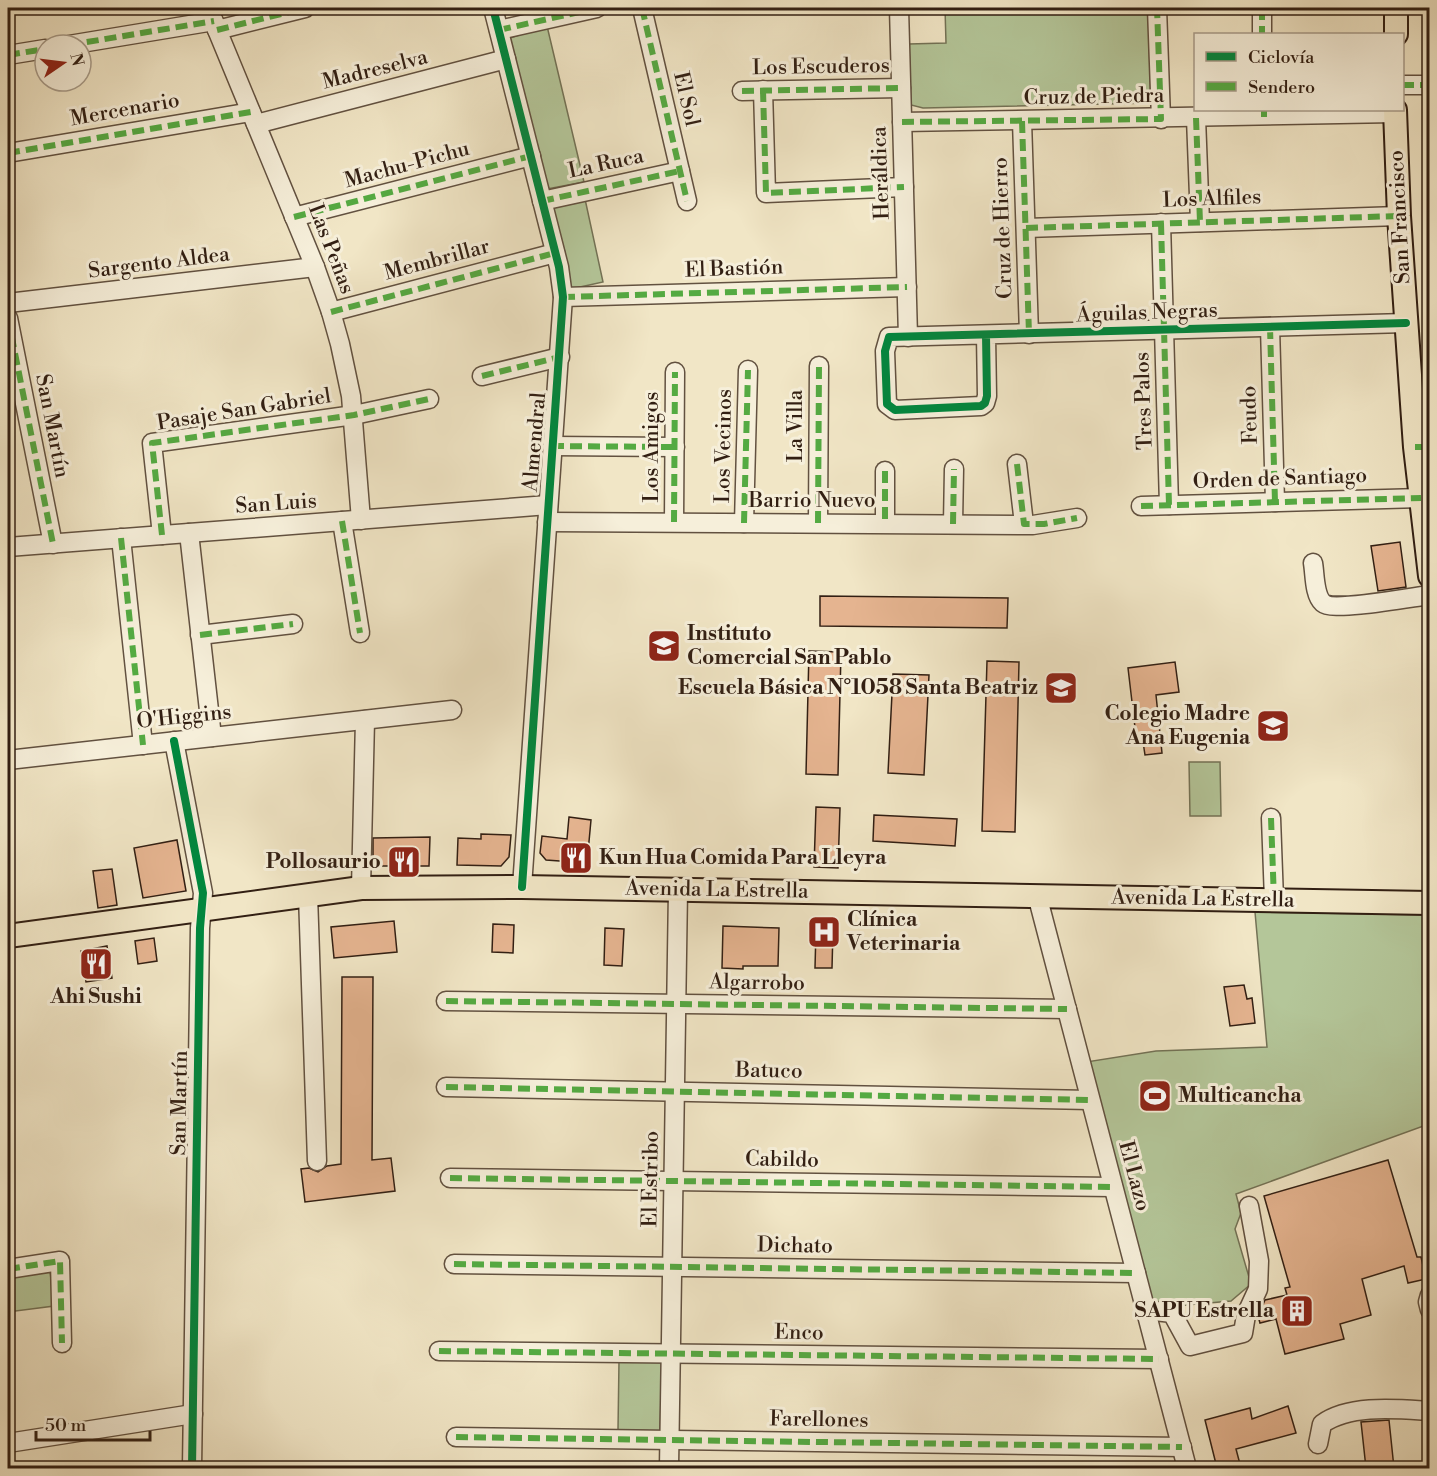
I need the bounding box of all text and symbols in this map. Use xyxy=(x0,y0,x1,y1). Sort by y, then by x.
north arrow xyxy=(33,33,93,93)
legend xyxy=(1194,33,1404,111)
street label: Madreselva xyxy=(320,44,431,96)
text: Ciclovía xyxy=(1248,46,1315,69)
text: N xyxy=(65,51,88,69)
street label: Los Escuderos xyxy=(752,53,890,81)
street label: El Sol xyxy=(667,69,705,129)
text: Sendero xyxy=(1248,76,1315,99)
street label: Cruz de Piedra xyxy=(1023,83,1165,111)
street label: Mercenario xyxy=(68,88,182,132)
street label: Heráldica xyxy=(866,126,896,220)
street label: Machu-Pichu xyxy=(342,136,473,194)
street label: La Ruca xyxy=(566,143,647,185)
street label: San Francisco xyxy=(1384,149,1416,285)
street label: Cruz de Hierro xyxy=(988,157,1018,299)
street label: Los Alfiles xyxy=(1162,184,1262,214)
street label: Las Peñas xyxy=(302,200,360,298)
street label: Membrillar xyxy=(381,233,493,287)
street label: Sargento Aldea xyxy=(87,241,232,285)
street label: El Bastión xyxy=(684,254,784,284)
street label: Águilas Negras xyxy=(1075,296,1218,328)
street label: Tres Palos xyxy=(1129,352,1159,450)
street label: San Martín xyxy=(29,372,75,481)
street label: Pasaje San Gabriel xyxy=(155,383,333,437)
street label: Feudo xyxy=(1236,385,1264,445)
street label: Los Vecinos xyxy=(710,389,738,503)
street label: La Villa xyxy=(783,389,809,462)
street label: Almendral xyxy=(518,391,552,494)
street label: Los Amigos xyxy=(639,392,665,502)
street label: Orden de Santiago xyxy=(1192,463,1368,495)
street label: San Luis xyxy=(234,488,318,520)
street label: Barrio Nuevo xyxy=(747,488,876,514)
place label: Instituto Comercial San Pablo xyxy=(687,621,892,671)
school or university icon: Instituto Comercial San Pablo xyxy=(646,628,682,664)
school or university icon: Escuela Básica N°1058 Santa Beatriz xyxy=(1043,670,1079,706)
place label: Escuela Básica N°1058 Santa Beatriz xyxy=(678,675,1038,701)
street label: O'Higgins xyxy=(135,699,233,735)
place label: Colegio Madre Ana Eugenia xyxy=(1104,701,1251,751)
school or university icon: Colegio Madre Ana Eugenia xyxy=(1255,708,1291,744)
restaurant icon: Kun Hua Comida Para Lleyra xyxy=(558,840,594,876)
restaurant icon: Pollosaurio xyxy=(386,844,422,880)
place label: Kun Hua Comida Para Lleyra xyxy=(599,845,887,871)
place label: Pollosaurio xyxy=(266,849,381,875)
street label: Avenida La Estrella xyxy=(624,875,809,905)
street label: Avenida La Estrella xyxy=(1110,884,1295,914)
place label: Clínica Veterinaria xyxy=(846,907,961,957)
hospital icon: Clínica Veterinaria xyxy=(806,914,842,950)
restaurant icon: Ahi Sushi xyxy=(78,946,114,982)
street label: Algarrobo xyxy=(708,969,805,997)
place label: Ahi Sushi xyxy=(49,984,142,1010)
street label: San Martín xyxy=(166,1050,194,1156)
street label: Batuco xyxy=(734,1057,803,1085)
sports icon: Multicancha xyxy=(1137,1078,1173,1114)
place label: Multicancha xyxy=(1178,1083,1302,1109)
street label: El Estribo xyxy=(637,1130,665,1228)
street label: El Lazo xyxy=(1112,1138,1156,1214)
street label: Cabildo xyxy=(745,1146,819,1174)
street label: Dichato xyxy=(757,1232,833,1260)
building icon: SAPU Estrella xyxy=(1279,1293,1315,1329)
place label: SAPU Estrella xyxy=(1134,1298,1275,1324)
street label: Enco xyxy=(774,1320,824,1346)
scale bar xyxy=(36,1404,150,1442)
street label: Farellones xyxy=(769,1406,869,1434)
text: 50 m xyxy=(45,1414,87,1437)

